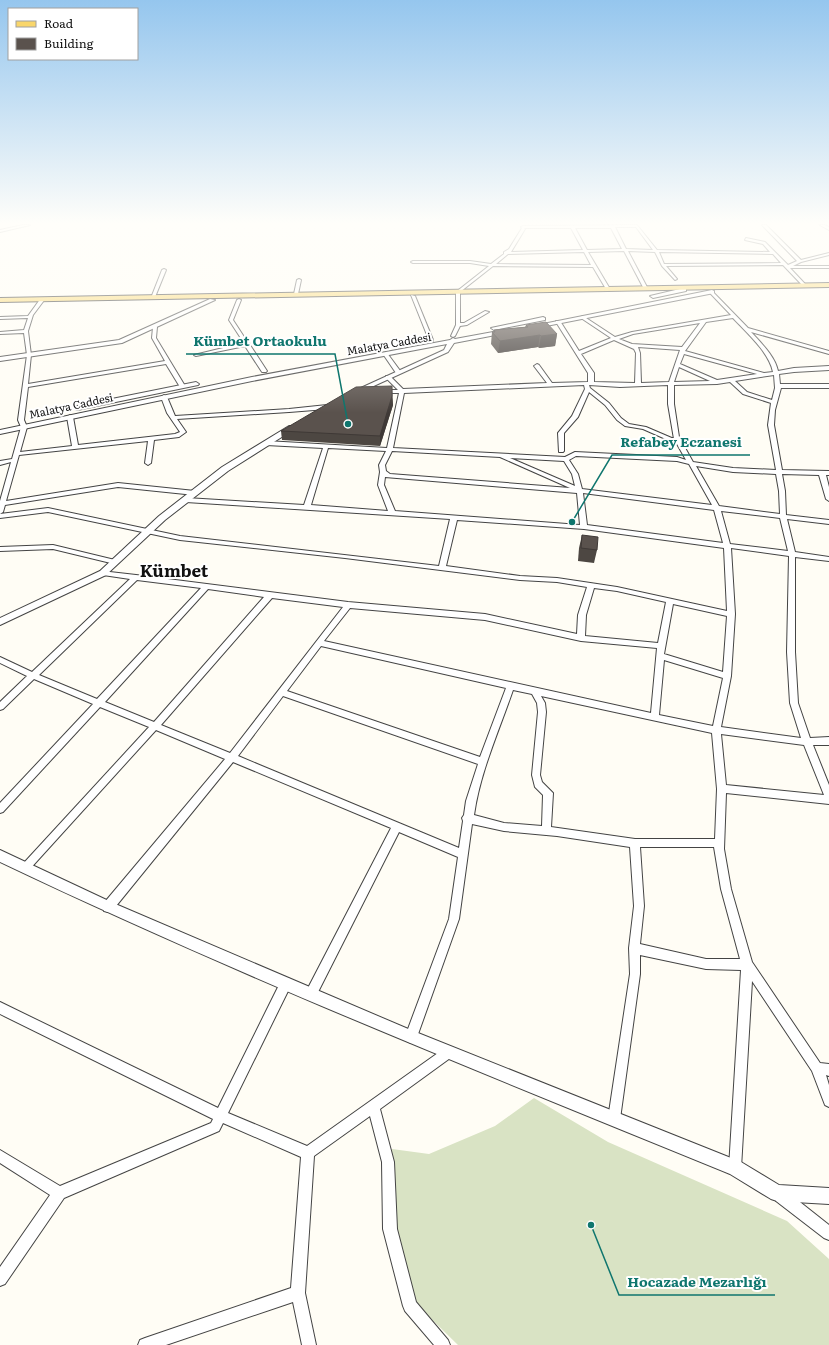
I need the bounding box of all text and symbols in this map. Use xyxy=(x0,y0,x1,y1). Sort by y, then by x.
legend xyxy=(8,8,138,60)
text: Road xyxy=(44,14,74,32)
text: Building xyxy=(44,34,94,52)
callout: Kümbet Ortaokulu xyxy=(186,328,335,354)
street label: Malatya Caddesi xyxy=(345,328,433,358)
text: Kümbet Ortaokulu xyxy=(193,330,327,350)
street label: Malatya Caddesi xyxy=(27,388,115,422)
callout: Refabey Eczanesi xyxy=(612,429,750,455)
text: Refabey Eczanesi xyxy=(620,431,742,451)
district label: Kümbet xyxy=(140,557,209,582)
callout: Hocazade Mezarlığı xyxy=(619,1269,775,1295)
text: Hocazade Mezarlığı xyxy=(627,1271,767,1291)

